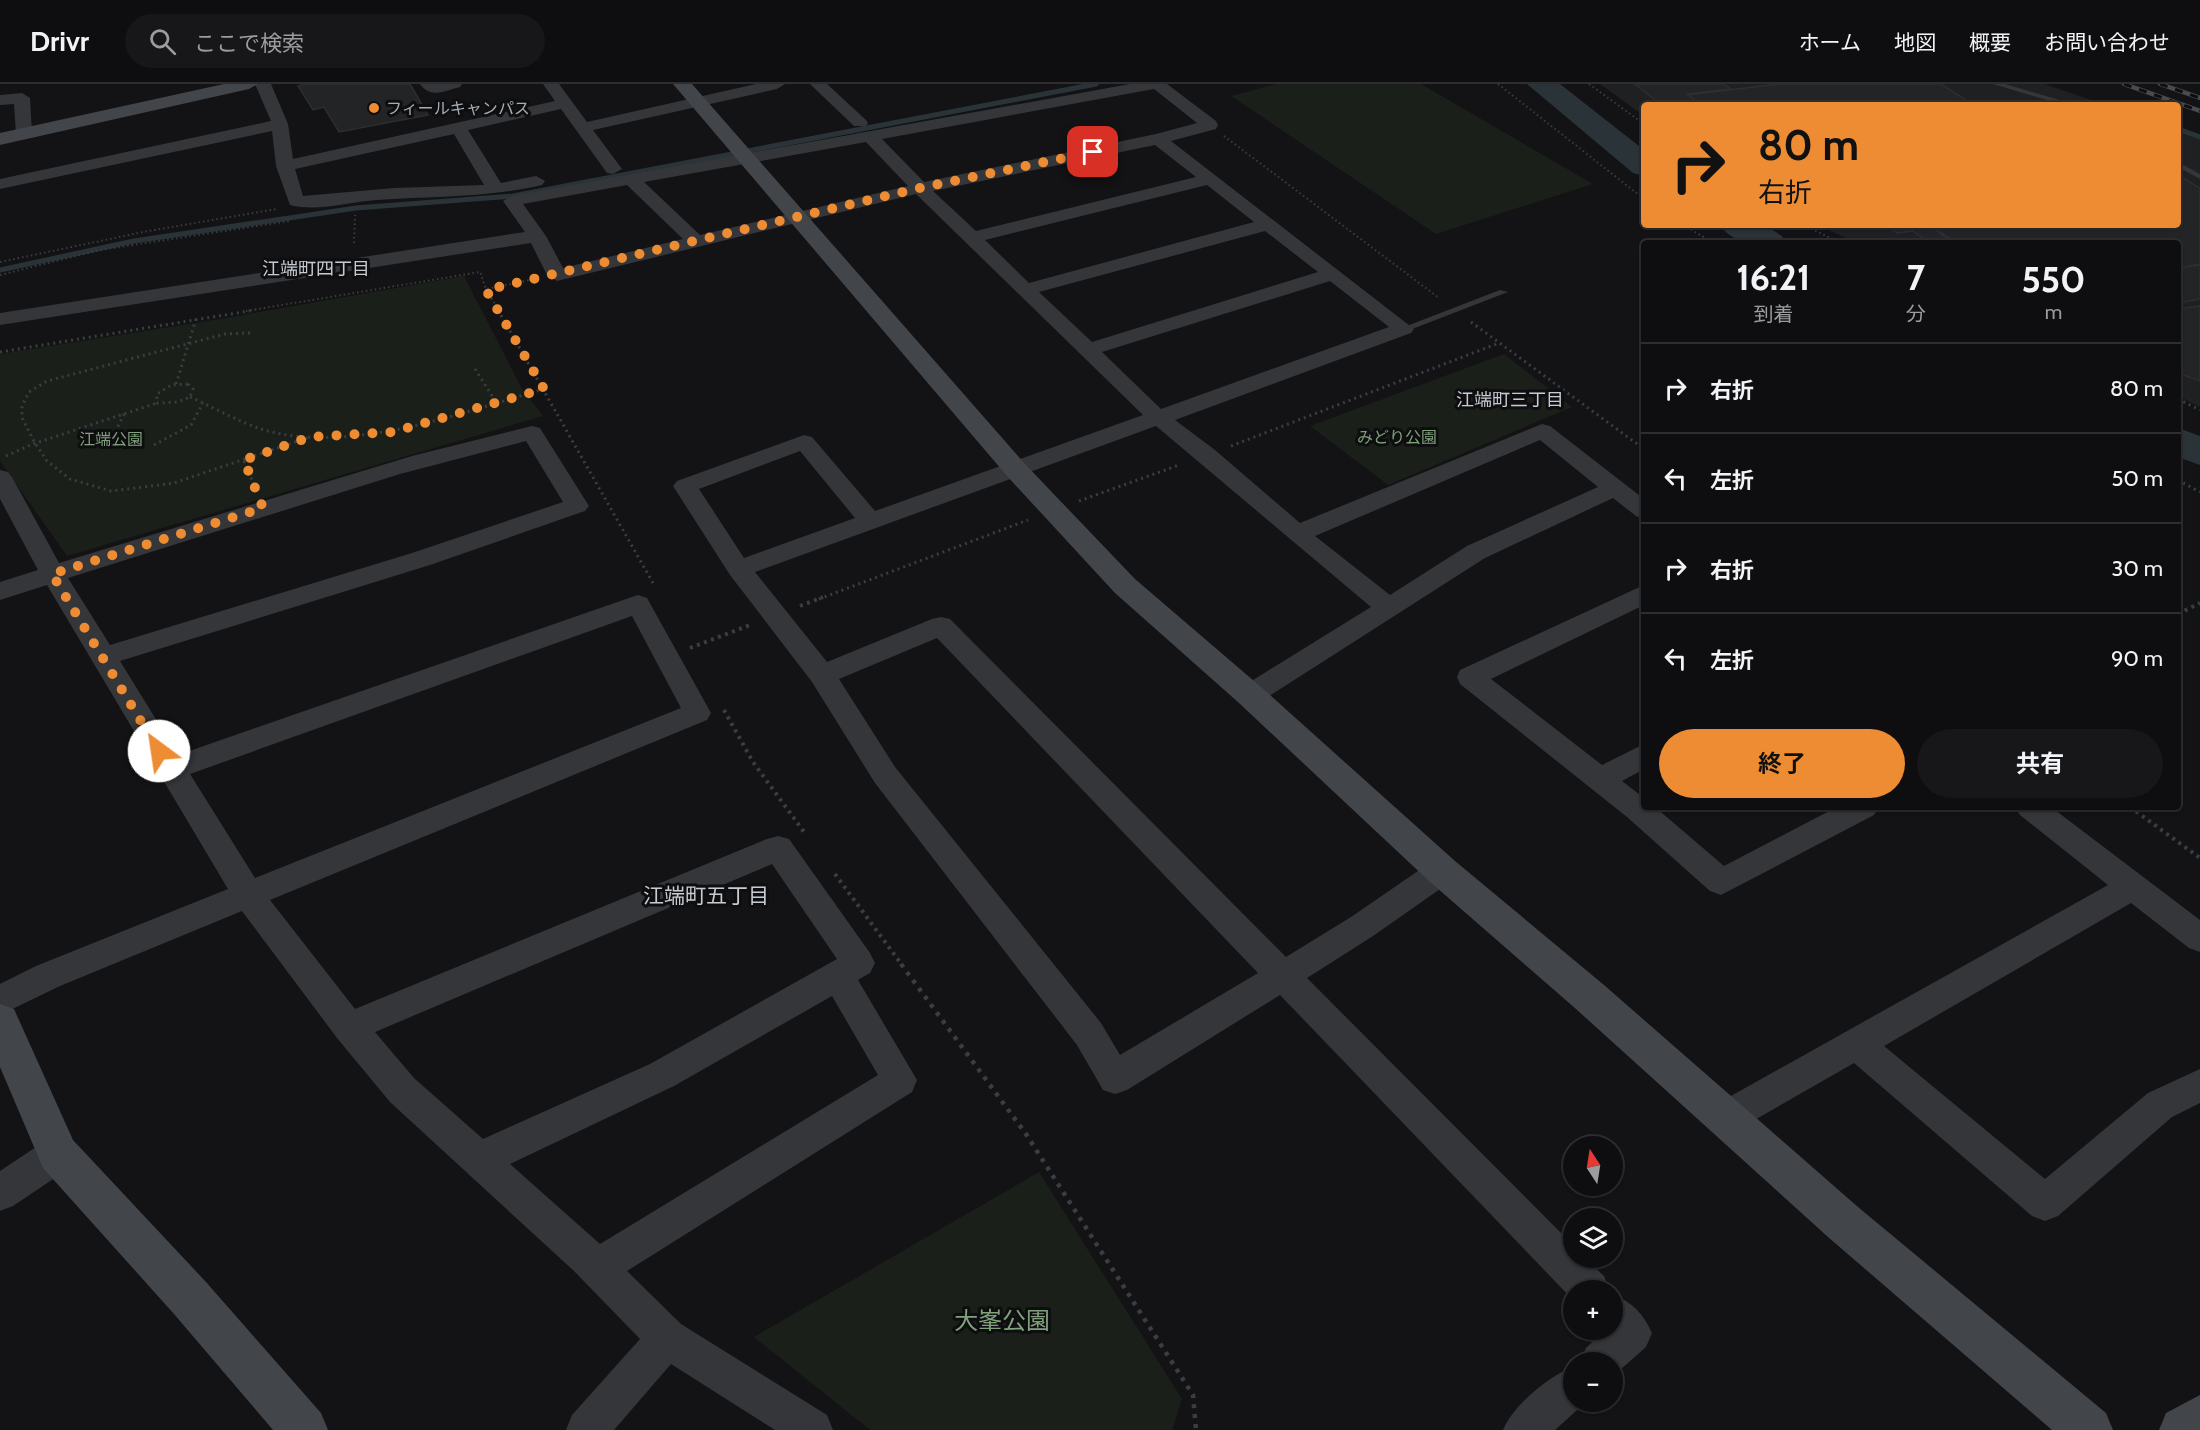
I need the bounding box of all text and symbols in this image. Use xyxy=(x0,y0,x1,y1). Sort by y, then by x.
search box xyxy=(125,14,545,68)
text: Drivr xyxy=(30,24,89,58)
icon: search xyxy=(146,25,179,58)
text: ここで検索 xyxy=(194,30,304,57)
text: ホーム xyxy=(1799,30,1861,55)
text: 地図 xyxy=(1894,30,1936,55)
text: 概要 xyxy=(1969,30,2011,55)
text: お問い合わせ xyxy=(2044,30,2170,55)
place label: フィールキャンパス xyxy=(386,99,530,118)
marker: フィールキャンパス xyxy=(367,101,381,115)
text: 80 m xyxy=(1758,119,1859,171)
pin xyxy=(1067,126,1118,177)
icon: right xyxy=(1659,126,1737,204)
icon: arrive xyxy=(1076,135,1109,168)
text: 右折 xyxy=(1758,176,1812,209)
text: 16:21 xyxy=(1737,255,1810,299)
text: 7 xyxy=(1907,255,1925,299)
text: 550 xyxy=(2021,257,2085,301)
district label: 江端町四丁目 xyxy=(262,258,370,280)
text: m xyxy=(2045,300,2062,324)
text: 到着 xyxy=(1753,302,1793,326)
text: 分 xyxy=(1906,302,1926,326)
icon: right xyxy=(1659,372,1692,405)
text: 80 m xyxy=(2110,375,2163,402)
text: 右折 xyxy=(1710,377,1754,404)
district label: 江端町三丁目 xyxy=(1456,389,1564,411)
park label: みどり公園 xyxy=(1357,428,1437,447)
park label: 江端公園 xyxy=(79,430,143,449)
icon: left xyxy=(1659,462,1692,495)
text: 50 m xyxy=(2111,465,2163,492)
text: 左折 xyxy=(1710,467,1754,494)
icon: right xyxy=(1659,552,1692,585)
text: 30 m xyxy=(2111,555,2163,582)
text: 右折 xyxy=(1710,557,1754,584)
icon: left xyxy=(1659,642,1692,675)
text: 90 m xyxy=(2111,645,2163,672)
text: 左折 xyxy=(1710,647,1754,674)
position arrow xyxy=(127,719,191,783)
button: 終了 xyxy=(1659,729,1905,798)
button: 共有 xyxy=(1917,729,2163,798)
district label: 江端町五丁目 xyxy=(643,883,769,908)
north arrow xyxy=(1563,1136,1623,1196)
map controls xyxy=(1563,1136,1623,1412)
button: layers xyxy=(1563,1208,1623,1268)
button: + xyxy=(1563,1280,1623,1340)
park label: 大峯公園 xyxy=(954,1306,1050,1335)
button: − xyxy=(1563,1352,1623,1412)

